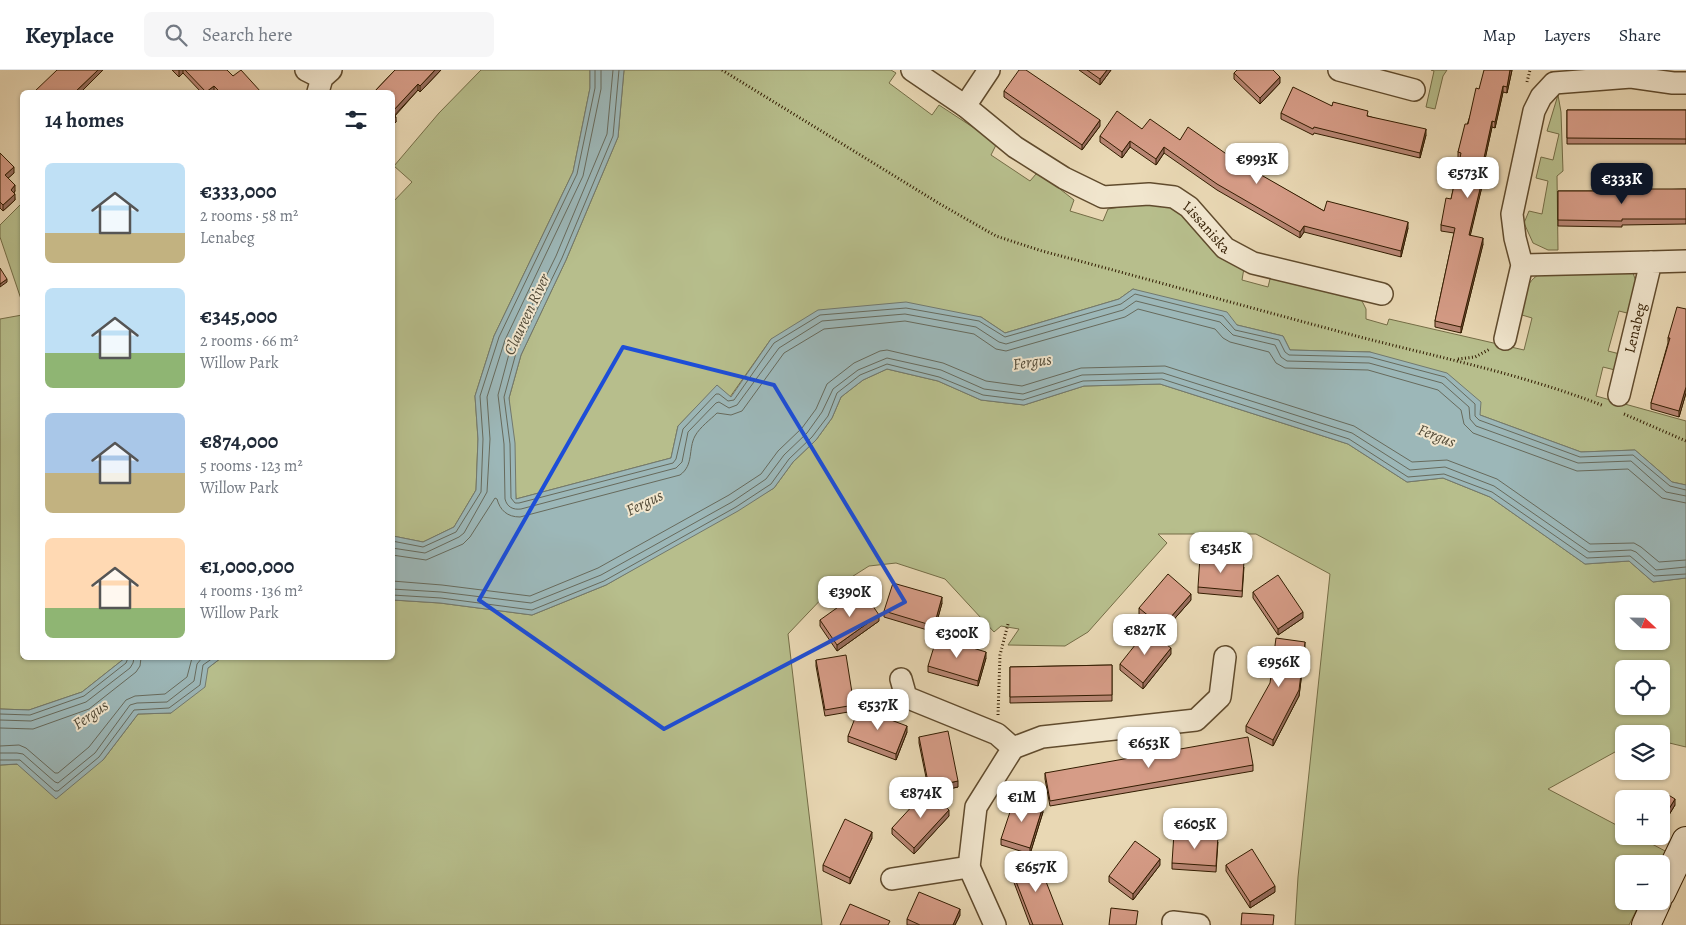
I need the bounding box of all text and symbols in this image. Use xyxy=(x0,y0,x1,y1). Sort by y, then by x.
search box xyxy=(144,12,494,57)
text: Keyplace xyxy=(25,19,114,51)
icon: search xyxy=(162,21,190,49)
text: Search here xyxy=(202,22,292,48)
text: Map xyxy=(1483,23,1516,47)
text: Layers xyxy=(1544,23,1591,47)
text: Share xyxy=(1619,23,1661,47)
text: 14 homes xyxy=(45,106,124,134)
icon: filters xyxy=(342,106,370,134)
pin: €993K xyxy=(1222,142,1292,185)
text: €993K xyxy=(1236,148,1278,170)
pin: €573K xyxy=(1433,156,1503,199)
text: €573K xyxy=(1448,162,1488,184)
pin: €333K xyxy=(1587,162,1657,205)
text: €333K xyxy=(1602,168,1642,190)
text: €333,000 xyxy=(200,177,276,205)
icon: home xyxy=(85,183,145,243)
street label: Lissaniska xyxy=(1179,196,1233,259)
text: 2 rooms · 58 m² xyxy=(200,205,298,227)
text: Lenabeg xyxy=(200,227,255,249)
water label: Claureen River xyxy=(498,270,556,359)
street label: Lenabeg xyxy=(1619,300,1651,355)
text: €345,000 xyxy=(200,302,277,330)
icon: home xyxy=(85,308,145,368)
text: 2 rooms · 66 m² xyxy=(200,330,298,352)
water label: Fergus xyxy=(1011,348,1053,376)
text: Willow Park xyxy=(200,352,279,374)
water label: Fergus xyxy=(1415,419,1459,453)
text: €874,000 xyxy=(200,427,278,455)
icon: home xyxy=(85,433,145,493)
text: 5 rooms · 123 m² xyxy=(200,455,303,477)
text: Willow Park xyxy=(200,477,279,499)
water label: Fergus xyxy=(622,484,667,521)
pin: €345K xyxy=(1186,532,1256,574)
text: €345K xyxy=(1201,537,1241,559)
text: €1,000,000 xyxy=(200,552,294,580)
icon: home xyxy=(85,558,145,618)
pin: €390K xyxy=(815,576,885,618)
text: 4 rooms · 136 m² xyxy=(200,580,303,602)
text: €390K xyxy=(829,581,871,603)
north arrow xyxy=(1615,595,1670,650)
map controls xyxy=(1615,595,1670,910)
text: Willow Park xyxy=(200,602,279,624)
pin: €827K xyxy=(1110,614,1180,656)
pin: €300K xyxy=(922,616,992,659)
text: €827K xyxy=(1124,619,1166,641)
text: €300K xyxy=(936,622,978,644)
pin: €956K xyxy=(1244,646,1314,688)
text: €956K xyxy=(1258,651,1300,673)
button: locate xyxy=(1615,660,1670,715)
pin: €537K xyxy=(843,688,913,731)
water label: Fergus xyxy=(68,694,113,735)
text: €537K xyxy=(858,694,898,716)
button: layers xyxy=(1615,725,1670,780)
pin: €653K xyxy=(1114,726,1184,769)
text: €653K xyxy=(1129,732,1169,754)
pin: €874K xyxy=(886,776,956,819)
pin: €1M xyxy=(998,780,1046,823)
text: €874K xyxy=(900,782,942,804)
text: €1M xyxy=(1008,786,1036,808)
button: + xyxy=(1615,790,1670,845)
pin: €605K xyxy=(1160,808,1230,850)
text: €605K xyxy=(1174,813,1216,835)
pin: €657K xyxy=(1001,850,1071,893)
button: − xyxy=(1615,855,1670,910)
text: €657K xyxy=(1016,856,1056,878)

